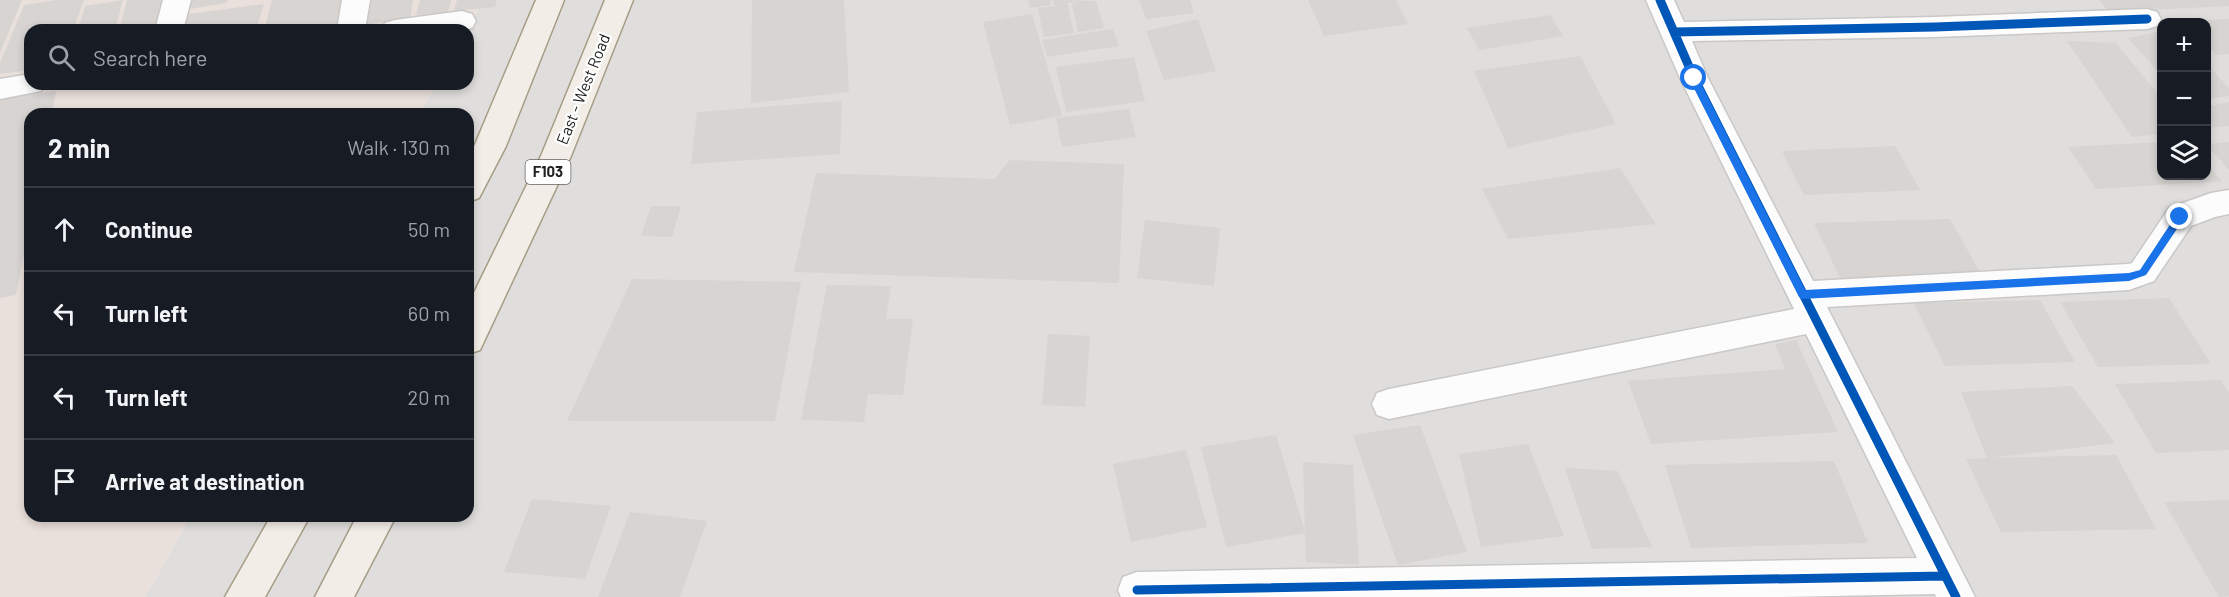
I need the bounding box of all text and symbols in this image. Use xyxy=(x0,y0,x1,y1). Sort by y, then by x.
map controls xyxy=(2157,18,2211,180)
button: + xyxy=(2157,18,2211,72)
search box xyxy=(24,24,474,90)
street label: East - West Road xyxy=(552,31,613,147)
icon: search xyxy=(45,41,78,74)
text: Search here xyxy=(93,44,207,70)
route start xyxy=(1680,64,1706,90)
button: − xyxy=(2157,72,2211,126)
button: layers xyxy=(2157,126,2211,180)
text: 2 min xyxy=(48,132,110,163)
text: Walk · 130 m xyxy=(347,135,450,159)
road number: F103 xyxy=(526,160,570,184)
route end xyxy=(2166,203,2192,229)
icon: ahead xyxy=(48,213,81,246)
text: Continue xyxy=(105,216,193,242)
text: 50 m xyxy=(408,217,450,241)
icon: left xyxy=(48,297,81,330)
text: Turn left xyxy=(105,300,188,326)
text: 60 m xyxy=(408,301,450,325)
icon: left xyxy=(48,381,81,414)
text: Turn left xyxy=(105,384,188,410)
text: 20 m xyxy=(407,385,450,409)
icon: arrive xyxy=(48,465,81,498)
text: Arrive at destination xyxy=(105,468,304,494)

